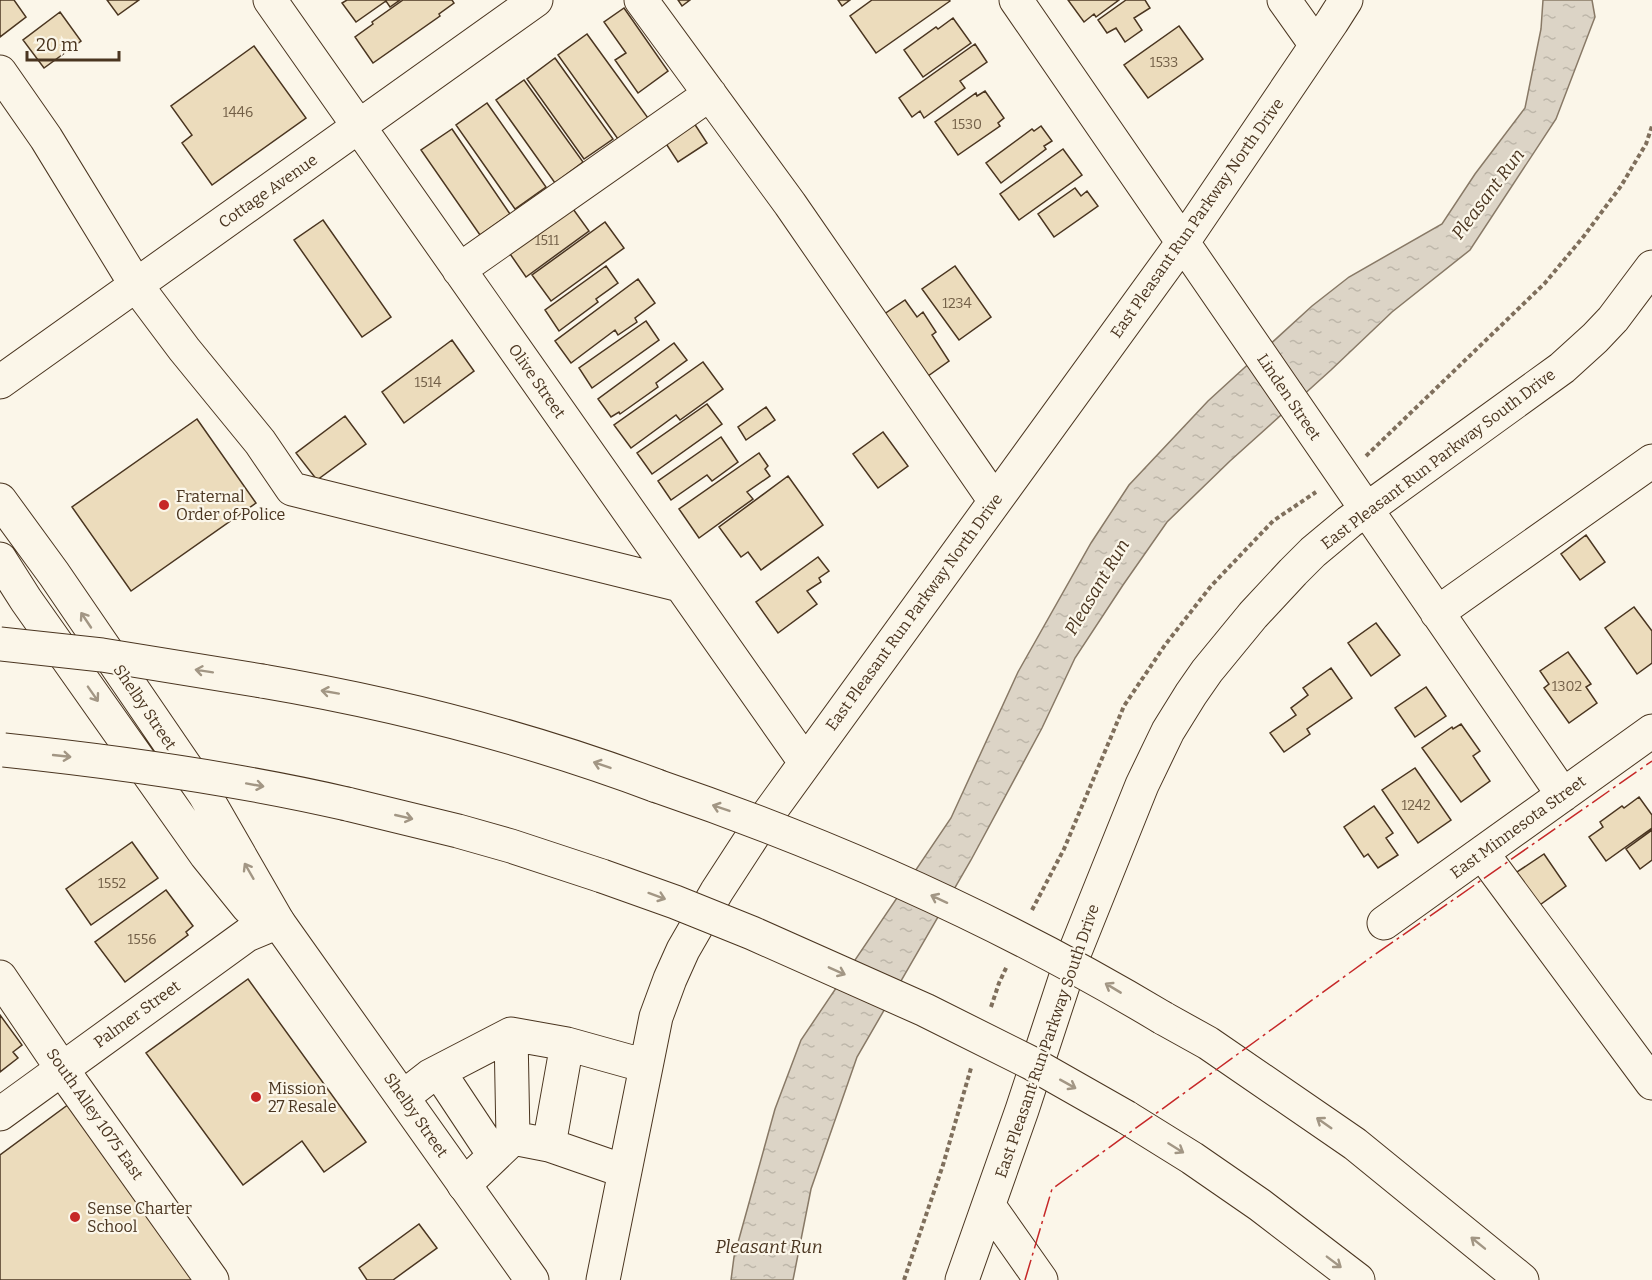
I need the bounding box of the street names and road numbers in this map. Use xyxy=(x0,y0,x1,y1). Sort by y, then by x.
street label: East Pleasant Run Parkway North Drive xyxy=(1107,94,1287,342)
street label: Cottage Avenue xyxy=(215,150,321,232)
street label: Olive Street xyxy=(505,340,570,422)
street label: Linden Street xyxy=(1253,350,1325,444)
street label: East Pleasant Run Parkway South Drive xyxy=(1317,365,1559,553)
street label: East Pleasant Run Parkway North Drive xyxy=(822,490,1006,734)
street label: Shelby Street xyxy=(110,661,181,753)
street label: East Minnesota Street xyxy=(1447,771,1590,882)
street label: East Pleasant Run Parkway South Drive xyxy=(991,902,1103,1180)
street label: Palmer Street xyxy=(90,976,184,1052)
street label: South Alley 1075 East xyxy=(43,1045,148,1183)
street label: Shelby Street xyxy=(380,1069,452,1161)

